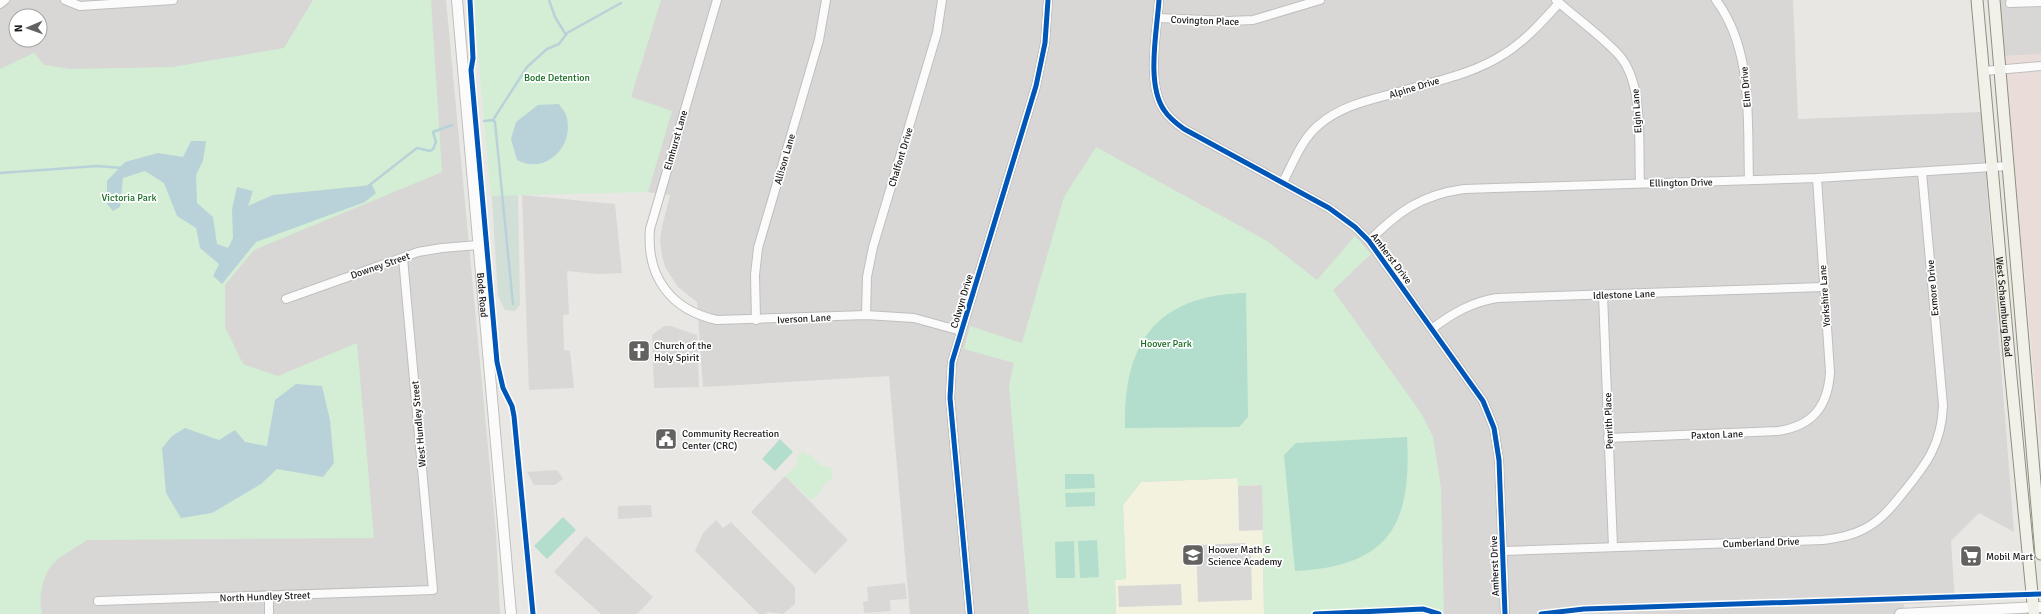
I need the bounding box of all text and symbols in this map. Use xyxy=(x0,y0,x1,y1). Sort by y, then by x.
north arrow xyxy=(8,8,48,48)
street label: Covington Place xyxy=(1171,14,1239,28)
text: N xyxy=(12,24,25,32)
street label: Elm Drive xyxy=(1738,66,1754,108)
park label: Bode Detention xyxy=(524,72,590,84)
street label: Alpine Drive xyxy=(1388,75,1441,101)
street label: Elgin Lane xyxy=(1629,88,1645,134)
street label: Elmhurst Lane xyxy=(662,109,690,172)
street label: Chalfont Drive xyxy=(886,126,916,188)
street label: Allison Lane xyxy=(772,132,798,186)
street label: Ellington Drive xyxy=(1649,176,1713,190)
park label: Victoria Park xyxy=(102,192,156,204)
street label: Amherst Drive xyxy=(1368,231,1414,286)
street label: Downey Street xyxy=(349,250,412,282)
street label: West Schaumburg Road xyxy=(1993,256,2014,358)
street label: Exmore Drive xyxy=(1925,259,1941,317)
street label: Yorkshire Lane xyxy=(1817,264,1833,327)
street label: Bode Road xyxy=(474,272,490,318)
street label: Colwyn Drive xyxy=(948,273,976,330)
street label: Idlestone Lane xyxy=(1593,288,1655,302)
street label: Iverson Lane xyxy=(777,312,831,326)
church icon: Church of the Holy Spirit xyxy=(626,338,652,364)
park label: Hoover Park xyxy=(1140,338,1192,350)
place label: Church of the Holy Spirit xyxy=(654,340,711,364)
street label: West Hundley Street xyxy=(409,380,429,468)
street label: Penrith Place xyxy=(1602,392,1616,450)
public building icon: Community Recreation Center (CRC) xyxy=(653,426,679,452)
place label: Community Recreation Center (CRC) xyxy=(682,428,779,452)
street label: Paxton Lane xyxy=(1691,428,1743,442)
street label: Amherst Drive xyxy=(1488,535,1502,596)
street label: Cumberland Drive xyxy=(1722,536,1800,550)
school or university icon: Hoover Math & Science Academy xyxy=(1180,542,1206,568)
supermarket icon: Mobil Mart xyxy=(1958,543,1984,569)
place label: Hoover Math & Science Academy xyxy=(1208,544,1282,568)
place label: Mobil Mart xyxy=(1986,551,2033,563)
street label: North Hundley Street xyxy=(220,589,311,605)

